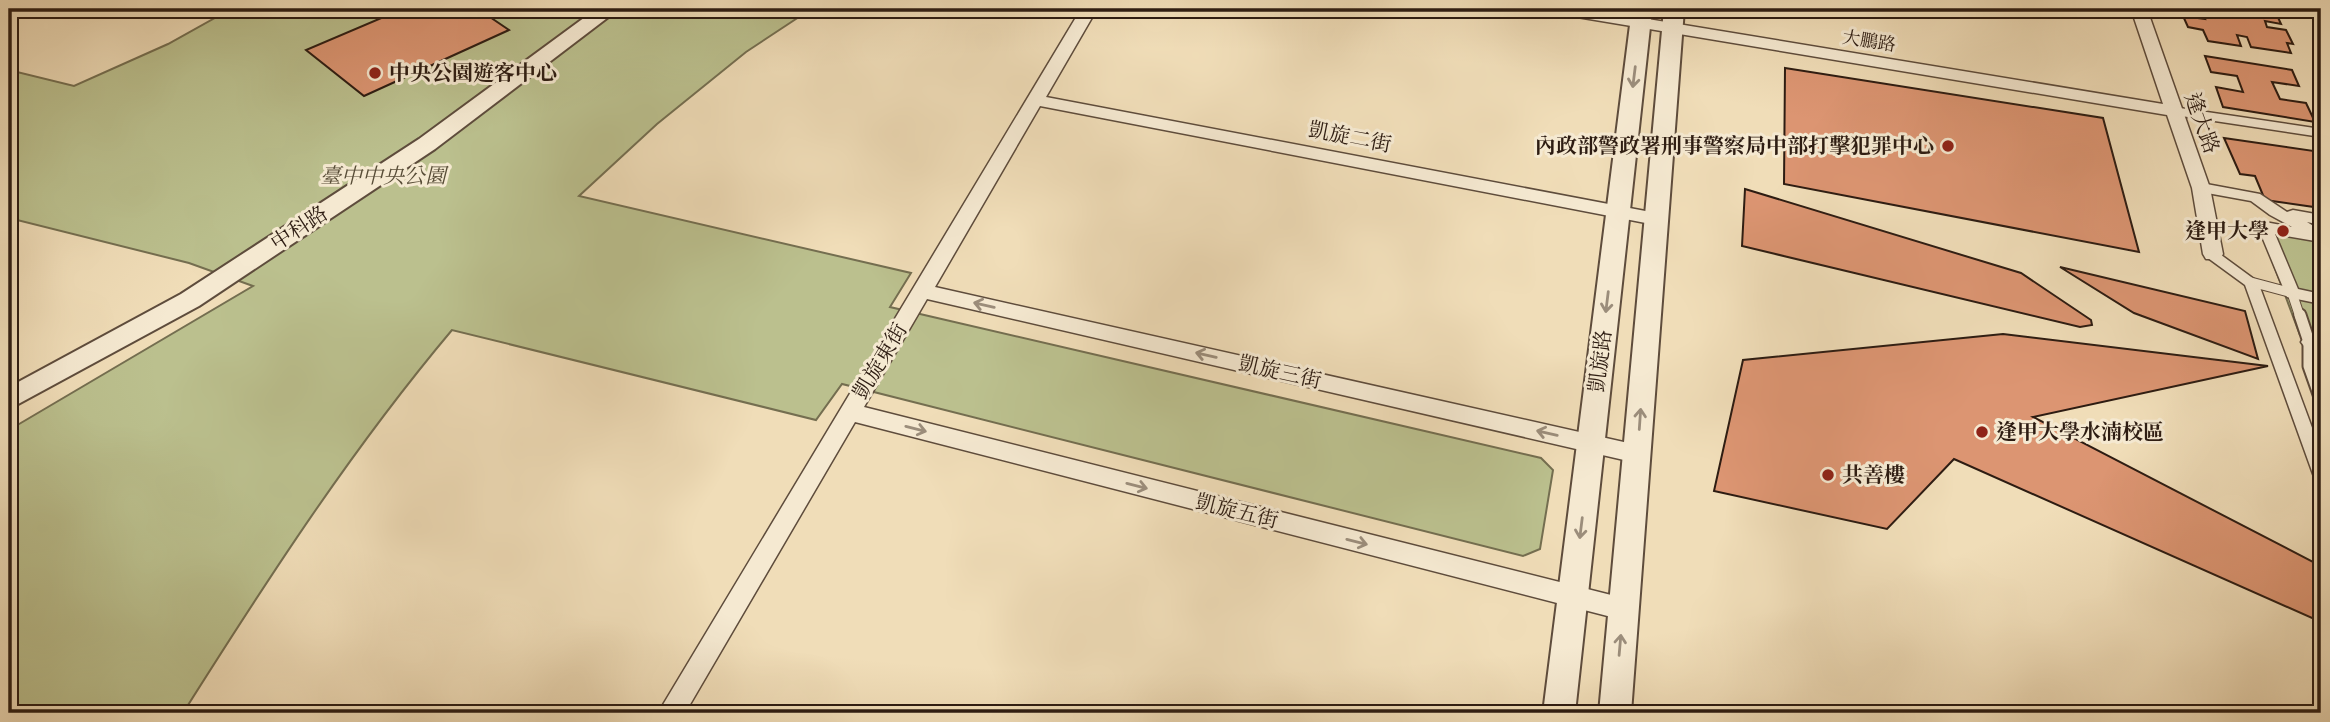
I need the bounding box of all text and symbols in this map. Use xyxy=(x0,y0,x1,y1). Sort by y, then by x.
street label: 大鵬路 xyxy=(1840,25,1898,58)
place label: 中央公園遊客中心 xyxy=(389,59,557,88)
marker: 中央公園遊客中心 xyxy=(367,65,383,81)
one-way arrow xyxy=(1627,65,1640,87)
street label: 逢大路 xyxy=(2177,89,2226,158)
street label: 凱旋二街 xyxy=(1306,115,1394,160)
place label: 內政部警政署刑事警察局中部打擊犯罪中心 xyxy=(1535,132,1934,161)
marker: 內政部警政署刑事警察局中部打擊犯罪中心 xyxy=(1940,138,1956,154)
park label: 臺中中央公園 xyxy=(320,162,449,191)
street label: 中科路 xyxy=(265,199,334,258)
place label: 逢甲大學 xyxy=(2185,217,2269,246)
marker: 逢甲大學 xyxy=(2275,223,2291,239)
one-way arrow xyxy=(1600,291,1613,313)
one-way arrow xyxy=(973,297,996,311)
street label: 凱旋東街 xyxy=(846,318,914,405)
street label: 凱旋路 xyxy=(1582,328,1619,394)
one-way arrow xyxy=(1195,348,1218,362)
street label: 凱旋三街 xyxy=(1236,349,1324,396)
one-way arrow xyxy=(1634,408,1647,430)
place label: 逢甲大學水湳校區 xyxy=(1996,418,2164,447)
one-way arrow xyxy=(904,423,927,436)
marker: 逢甲大學水湳校區 xyxy=(1974,424,1990,440)
one-way arrow xyxy=(1536,426,1559,439)
place label: 共善樓 xyxy=(1842,461,1905,490)
marker: 共善樓 xyxy=(1820,467,1836,483)
one-way arrow xyxy=(1125,480,1147,493)
street label: 凱旋五街 xyxy=(1193,487,1281,536)
one-way arrow xyxy=(1574,516,1587,539)
one-way arrow xyxy=(1345,536,1368,549)
one-way arrow xyxy=(1614,634,1627,657)

